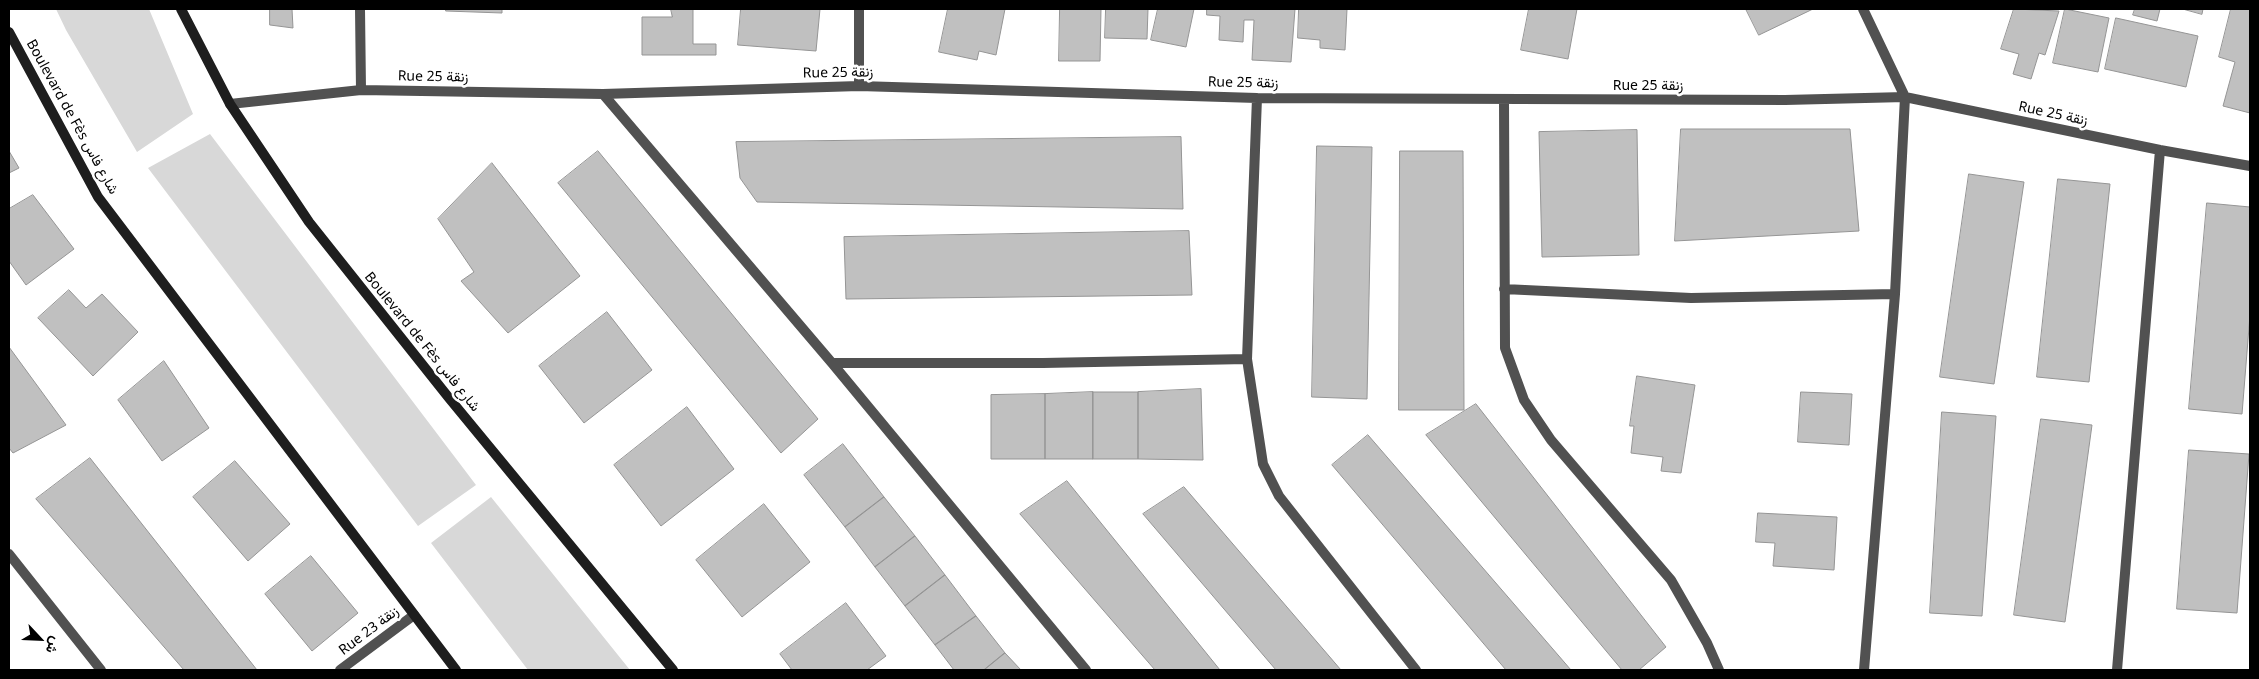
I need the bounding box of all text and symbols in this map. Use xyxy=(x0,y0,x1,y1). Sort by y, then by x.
street label: Boulevard de Fès شارع فاس xyxy=(22,37,122,197)
street label: Rue 25 زنقة xyxy=(803,64,873,82)
street label: Rue 25 زنقة xyxy=(398,68,468,86)
street label: Rue 25 زنقة xyxy=(1208,74,1278,92)
street label: Rue 25 زنقة xyxy=(1613,78,1683,94)
street label: Rue 25 زنقة xyxy=(2017,98,2089,130)
street label: Boulevard de Fès شارع فاس xyxy=(361,269,483,415)
street label: Rue 23 زنقة xyxy=(336,603,402,659)
north arrow xyxy=(15,614,65,664)
text: ش xyxy=(42,634,66,657)

